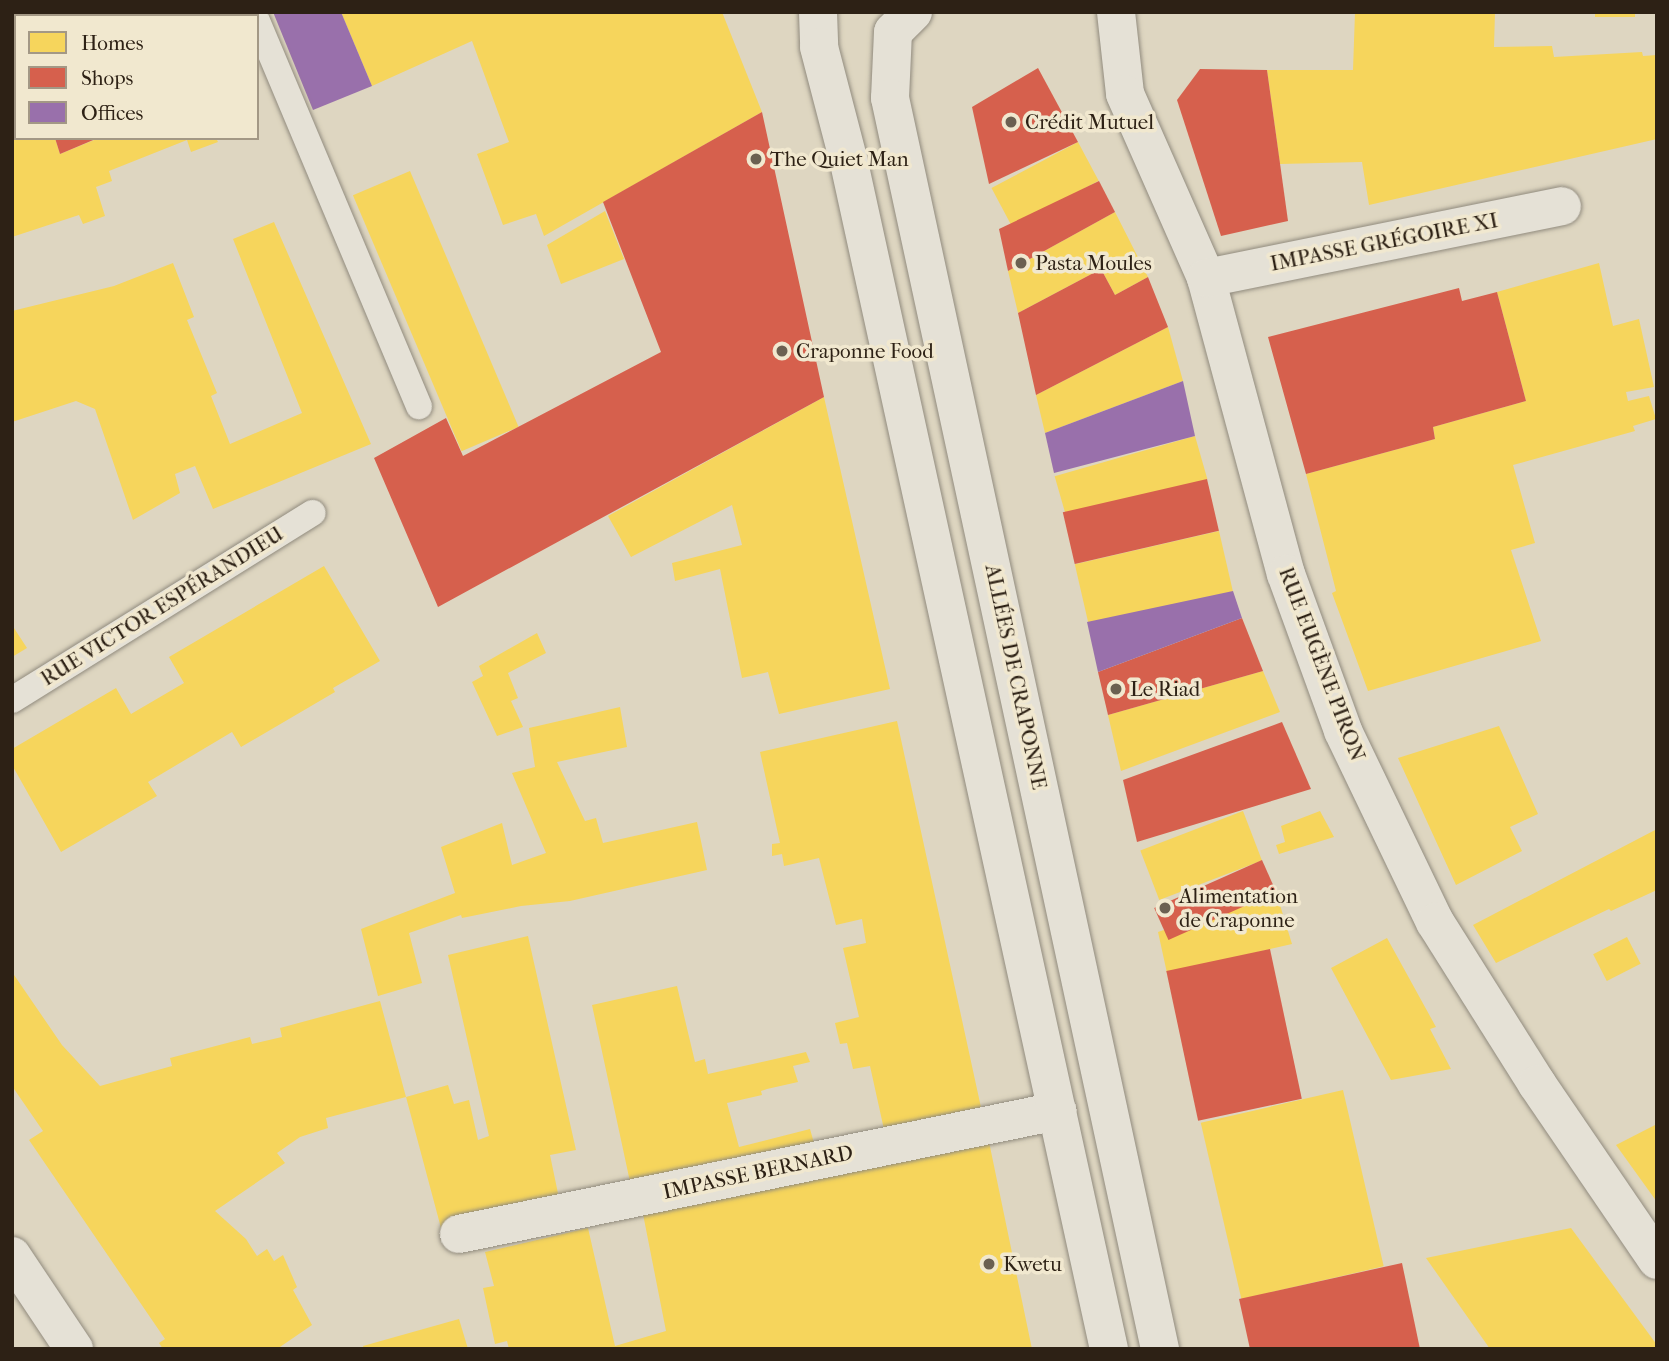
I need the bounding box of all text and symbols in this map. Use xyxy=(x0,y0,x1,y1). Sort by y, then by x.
legend xyxy=(14,14,259,140)
text: Homes xyxy=(81,31,143,55)
text: Shops xyxy=(81,66,133,90)
text: Offices xyxy=(81,101,143,125)
place label: Crédit Mutuel xyxy=(1025,109,1154,135)
marker: Crédit Mutuel xyxy=(1003,114,1019,130)
place label: The Quiet Man xyxy=(770,146,909,172)
marker: The Quiet Man xyxy=(748,151,764,167)
street label: IMPASSE GRÉGOIRE XI xyxy=(1268,208,1500,276)
place label: Pasta Moules xyxy=(1035,250,1152,276)
marker: Pasta Moules xyxy=(1013,255,1029,271)
place label: Craponne Food xyxy=(796,338,934,364)
marker: Craponne Food xyxy=(774,343,790,359)
street label: RUE VICTOR ESPÉRANDIEU xyxy=(36,521,288,691)
street label: ALLÉES DE CRAPONNE xyxy=(980,562,1052,792)
street label: RUE EUGÈNE PIRON xyxy=(1273,563,1371,765)
place label: Le Riad xyxy=(1130,676,1200,702)
marker: Le Riad xyxy=(1108,681,1124,697)
place label: Alimentation de Craponne xyxy=(1179,883,1298,933)
marker: Alimentation de Craponne xyxy=(1157,900,1173,916)
street label: IMPASSE BERNARD xyxy=(661,1140,855,1204)
place label: Kwetu xyxy=(1003,1251,1062,1277)
marker: Kwetu xyxy=(981,1256,997,1272)

